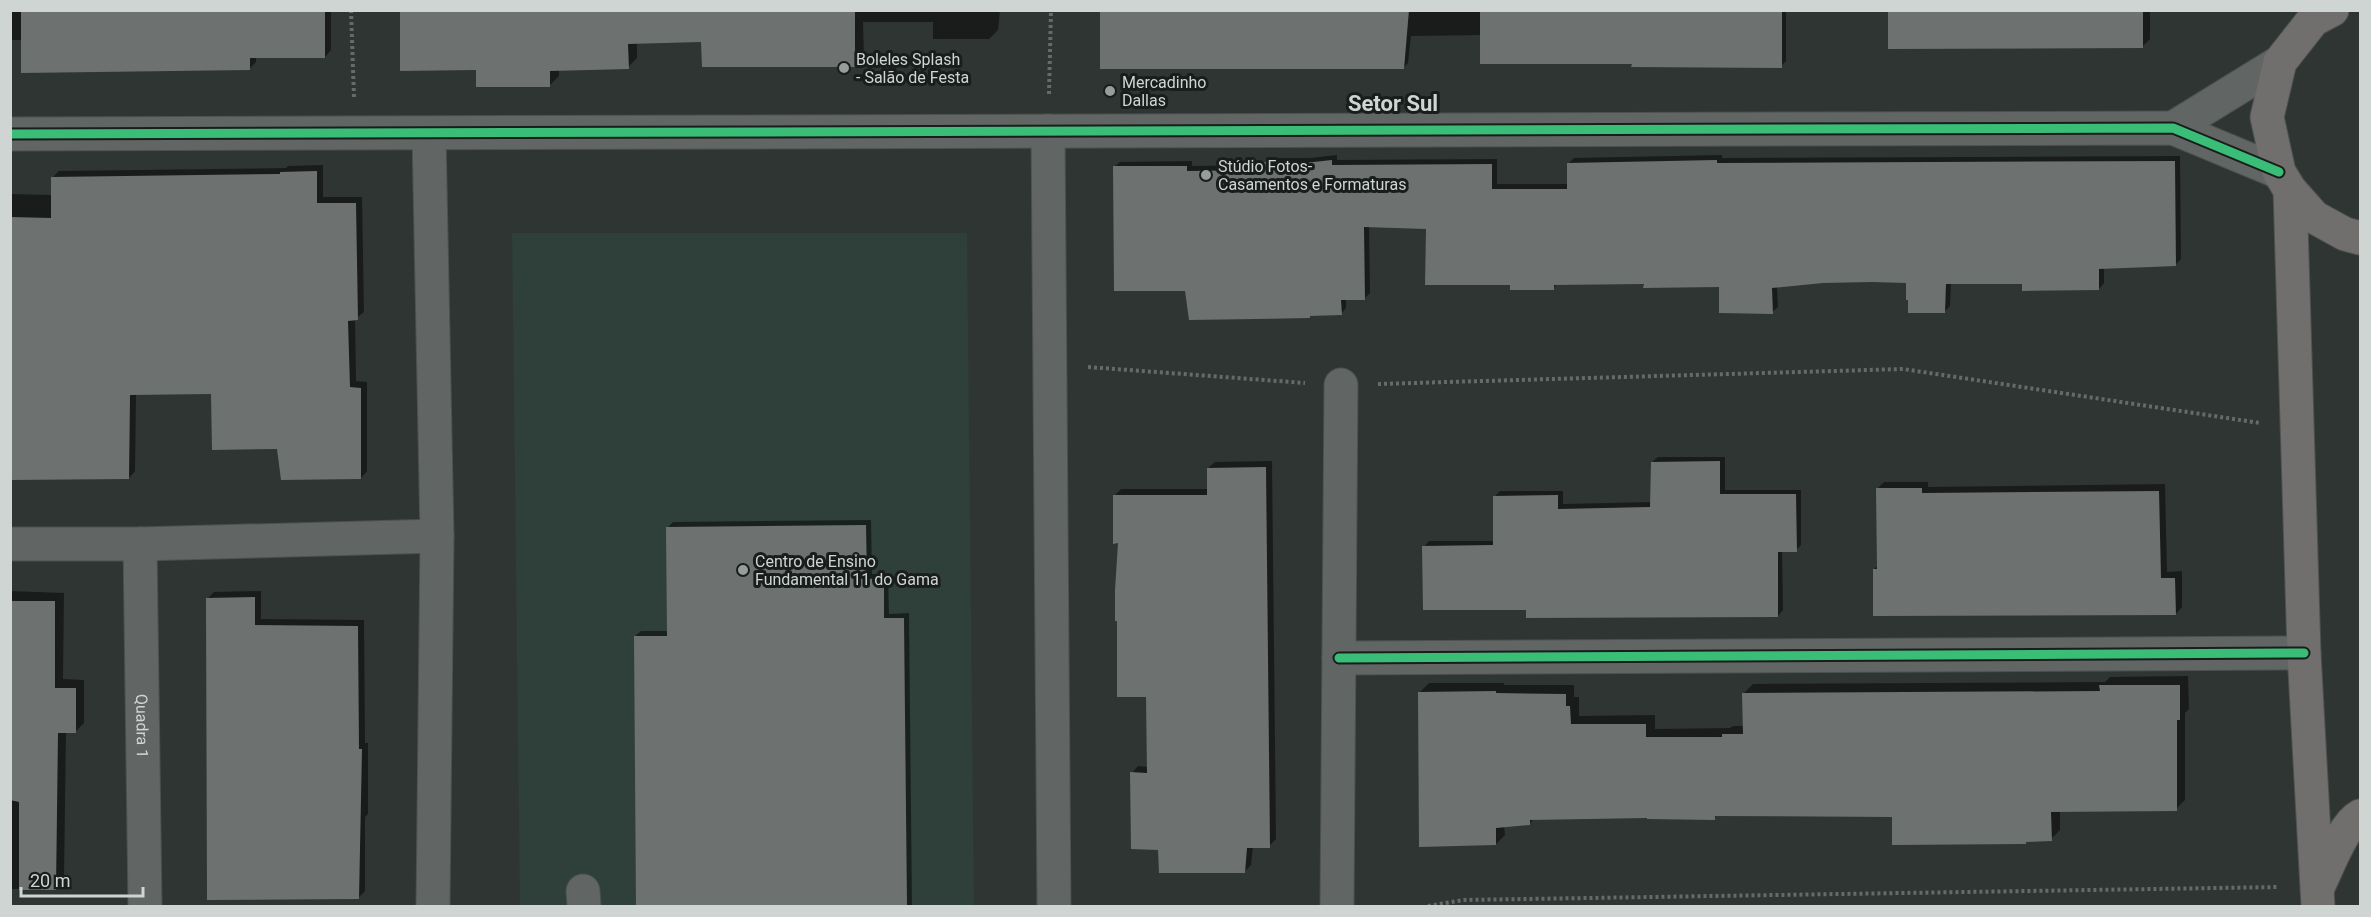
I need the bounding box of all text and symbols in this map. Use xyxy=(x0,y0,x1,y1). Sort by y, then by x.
place label: Boleles Splash - Salão de Festa xyxy=(856,50,969,87)
marker: Boleles Splash - Salão de Festa xyxy=(837,61,851,75)
place label: Mercadinho Dallas xyxy=(1122,73,1207,110)
marker: Mercadinho Dallas xyxy=(1103,84,1117,98)
district label: Setor Sul xyxy=(1348,91,1438,116)
place label: Stúdio Fotos- Casamentos e Formaturas xyxy=(1218,157,1406,194)
marker: Stúdio Fotos- Casamentos e Formaturas xyxy=(1199,168,1213,182)
place label: Centro de Ensino Fundamental 11 do Gama xyxy=(755,552,939,589)
marker: Centro de Ensino Fundamental 11 do Gama xyxy=(736,563,750,577)
street label: Quadra 1 xyxy=(133,694,152,758)
scale bar xyxy=(21,860,142,898)
text: 20 m xyxy=(30,870,70,891)

